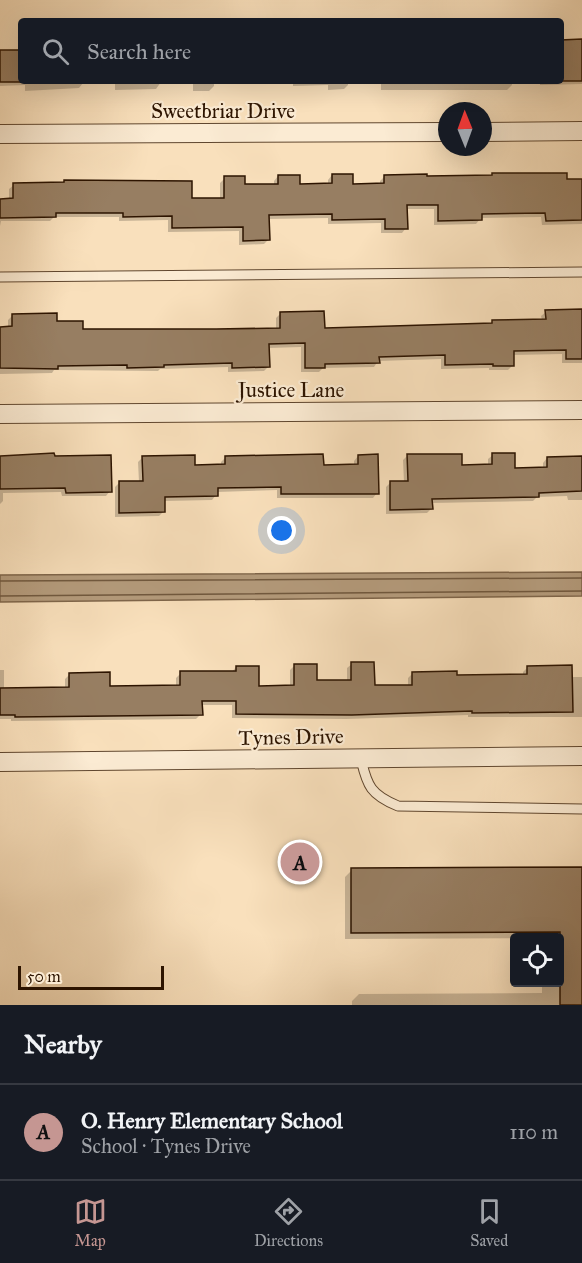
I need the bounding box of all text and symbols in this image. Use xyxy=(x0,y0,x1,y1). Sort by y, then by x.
search box xyxy=(18,18,564,84)
icon: search xyxy=(39,35,72,68)
text: Search here xyxy=(87,38,191,65)
street label: Sweetbriar Drive xyxy=(151,98,295,124)
north arrow xyxy=(438,102,492,156)
street label: Justice Lane xyxy=(236,377,345,403)
your location xyxy=(267,516,296,545)
street label: Tynes Drive xyxy=(238,723,344,751)
pin: A xyxy=(280,840,320,884)
map controls xyxy=(510,933,564,987)
button: locate xyxy=(510,933,564,987)
scale bar xyxy=(18,963,164,990)
text: 50 m xyxy=(27,967,61,986)
text: Nearby xyxy=(24,1028,102,1060)
text: O. Henry Elementary School xyxy=(81,1107,343,1134)
text: A xyxy=(37,1120,50,1144)
text: 110 m xyxy=(510,1120,558,1144)
text: School · Tynes Drive xyxy=(81,1134,251,1158)
tab: Map xyxy=(74,1195,107,1250)
tab: Directions xyxy=(254,1195,323,1250)
tab: Saved xyxy=(470,1195,508,1250)

